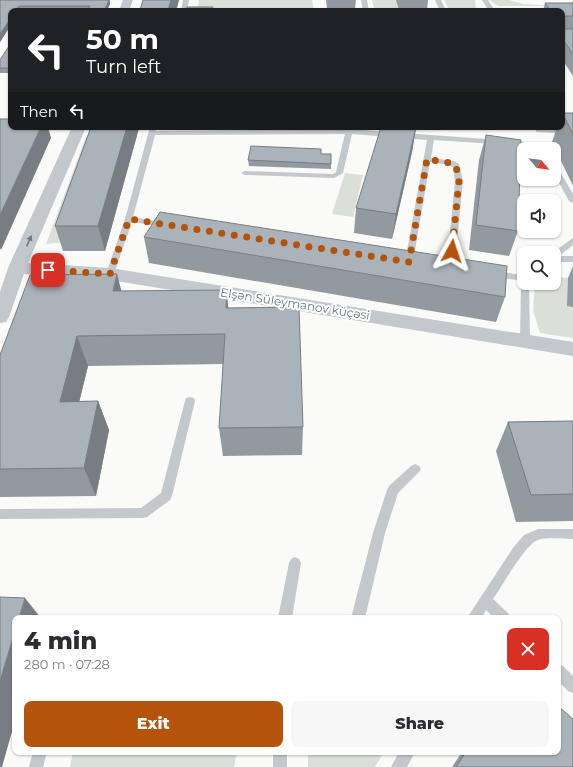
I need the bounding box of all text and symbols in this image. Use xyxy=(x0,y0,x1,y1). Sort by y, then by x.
text: 50 m xyxy=(86,22,159,56)
icon: left xyxy=(20,24,72,76)
text: Turn left xyxy=(86,56,161,78)
icon: left xyxy=(66,100,88,122)
text: Then xyxy=(20,102,58,121)
north arrow xyxy=(517,142,561,186)
map controls xyxy=(517,142,561,290)
button: sound xyxy=(517,194,561,238)
position arrow xyxy=(431,230,473,272)
one-way arrow xyxy=(26,234,32,246)
button: search xyxy=(517,246,561,290)
pin xyxy=(31,253,65,287)
icon: arrive xyxy=(37,259,59,281)
street label: Elşən Süleymanov küçəsi xyxy=(219,284,371,323)
text: 4 min xyxy=(24,626,97,655)
button: close xyxy=(507,628,549,670)
text: 280 m · 07:28 xyxy=(24,656,110,672)
button: Exit xyxy=(24,701,283,747)
button: Share xyxy=(291,701,549,747)

